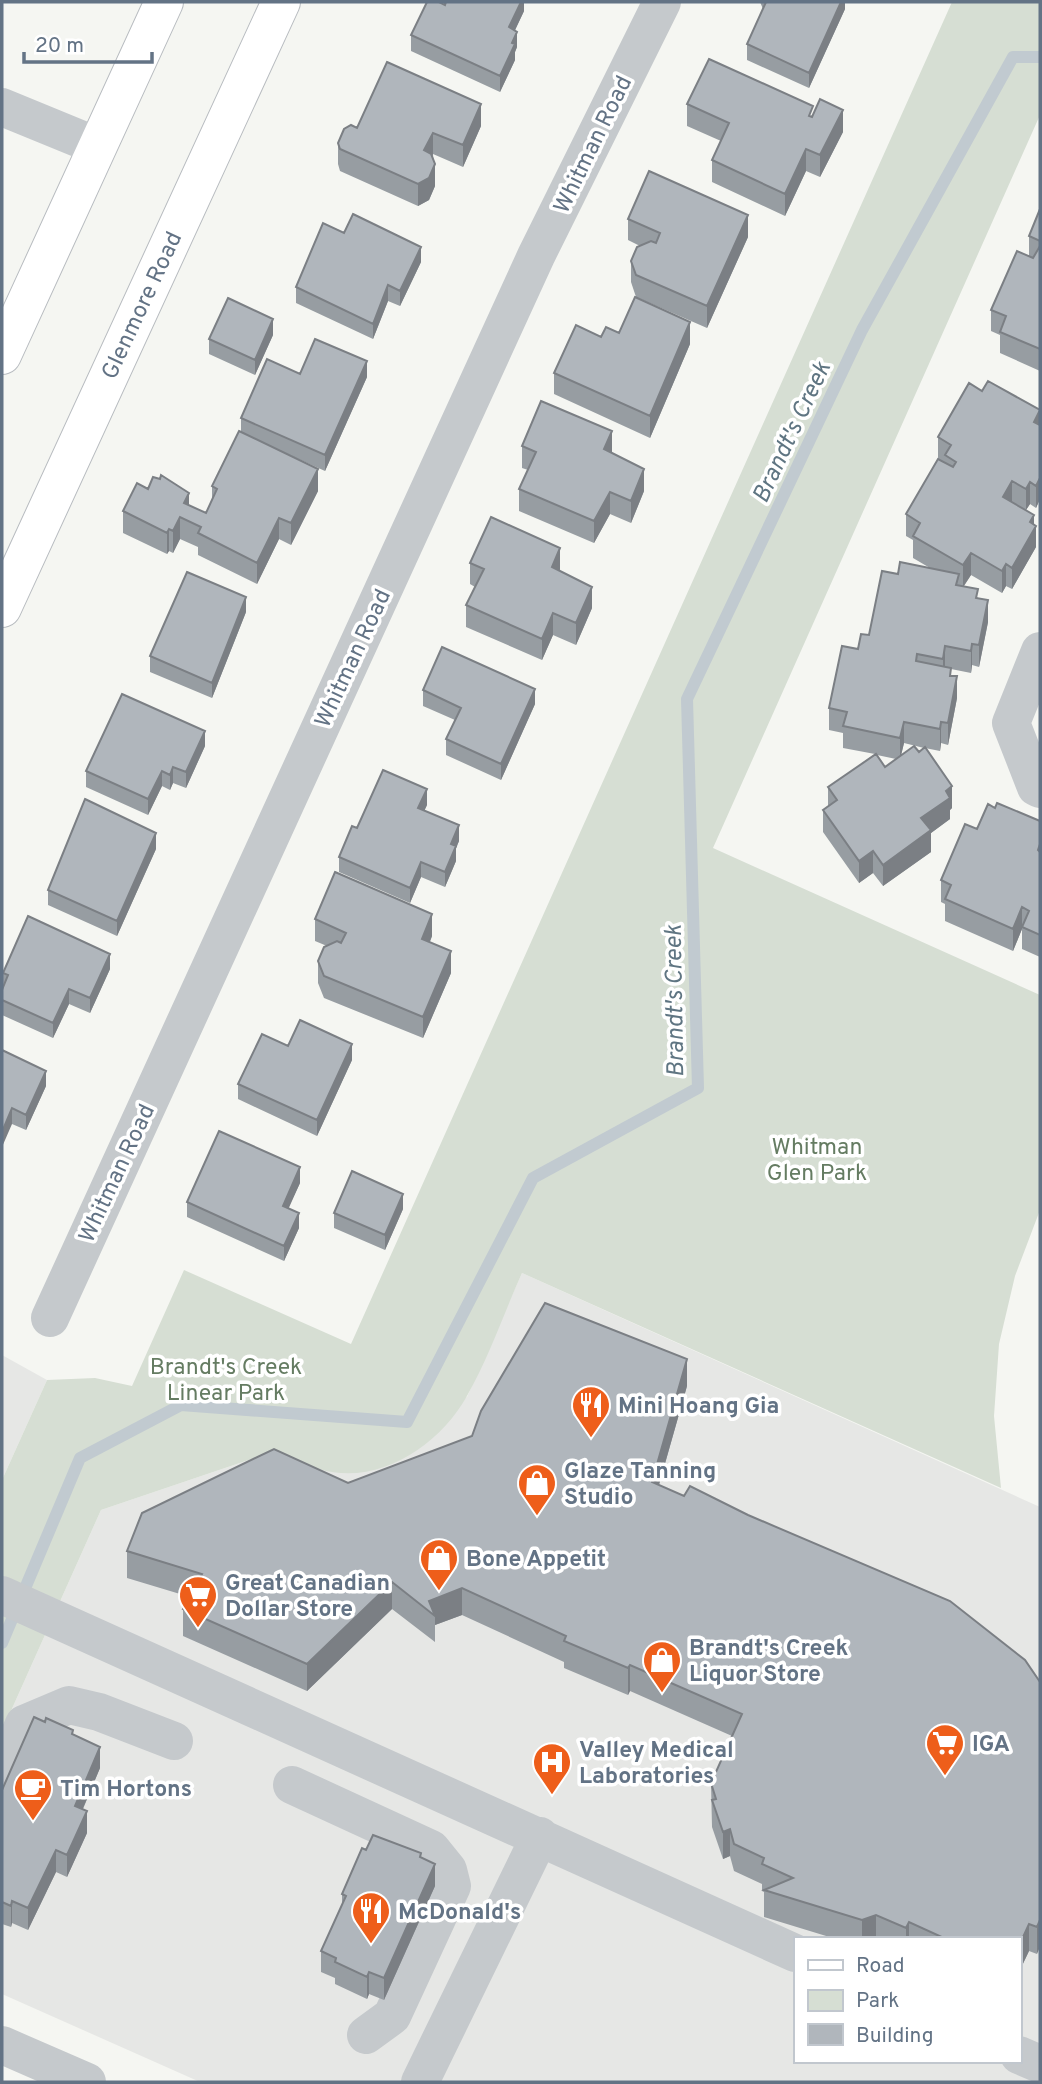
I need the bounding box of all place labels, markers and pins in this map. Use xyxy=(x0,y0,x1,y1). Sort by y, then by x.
restaurant icon: Mini Hoang Gia xyxy=(570,1384,612,1439)
place label: Mini Hoang Gia xyxy=(618,1393,779,1422)
place label: Glaze Tanning Studio xyxy=(564,1458,716,1513)
shop icon: Glaze Tanning Studio xyxy=(516,1462,558,1517)
shop icon: Bone Appetit xyxy=(418,1537,460,1592)
place label: Bone Appetit xyxy=(466,1546,606,1575)
place label: Great Canadian Dollar Store xyxy=(225,1570,390,1625)
supermarket icon: Great Canadian Dollar Store xyxy=(177,1574,219,1629)
place label: Brandt's Creek Liquor Store xyxy=(689,1635,849,1690)
shop icon: Brandt's Creek Liquor Store xyxy=(641,1639,683,1694)
supermarket icon: IGA xyxy=(924,1722,966,1777)
place label: IGA xyxy=(972,1731,1010,1760)
place label: Valley Medical Laboratories xyxy=(579,1737,734,1792)
hospital icon: Valley Medical Laboratories xyxy=(531,1741,573,1796)
cafe icon: Tim Hortons xyxy=(12,1767,54,1822)
place label: Tim Hortons xyxy=(60,1776,192,1805)
restaurant icon: McDonald's xyxy=(350,1890,392,1945)
place label: McDonald's xyxy=(398,1899,521,1928)

